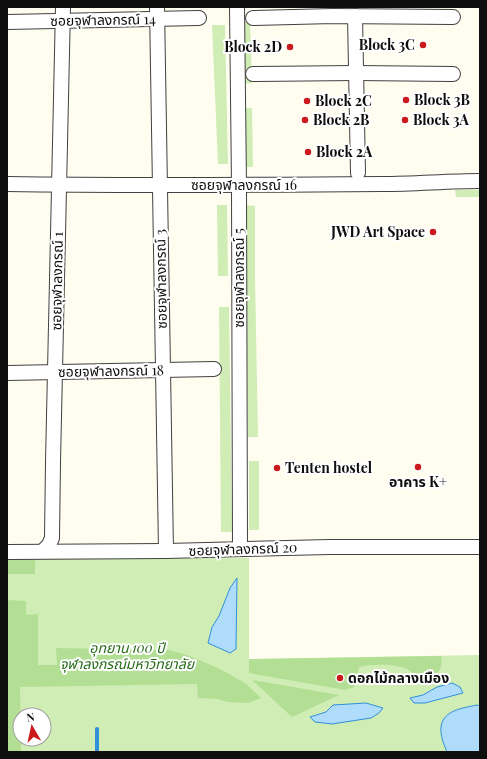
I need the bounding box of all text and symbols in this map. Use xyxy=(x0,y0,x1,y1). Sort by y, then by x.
street label: ซอยจุฬาลงกรณ์ 14 xyxy=(50,9,156,30)
place label: Block 3C xyxy=(359,35,415,54)
place label: Block 2D xyxy=(224,37,282,56)
marker: Block 3C xyxy=(418,40,428,50)
marker: Block 2D xyxy=(285,42,295,52)
place label: Block 3B xyxy=(414,90,470,109)
place label: Block 2C xyxy=(315,91,372,110)
marker: Block 3B xyxy=(401,95,411,105)
marker: Block 2C xyxy=(302,96,312,106)
place label: Block 2B xyxy=(313,110,369,129)
place label: Block 3A xyxy=(413,110,469,129)
marker: Block 2B xyxy=(300,115,310,125)
marker: Block 3A xyxy=(400,115,410,125)
place label: Block 2A xyxy=(316,142,373,161)
marker: Block 2A xyxy=(303,147,313,157)
street label: ซอยจุฬาลงกรณ์ 16 xyxy=(191,175,297,194)
place label: JWD Art Space xyxy=(330,222,425,241)
marker: JWD Art Space xyxy=(428,227,438,237)
street label: ซอยจุฬาลงกรณ์ 5 xyxy=(229,228,248,328)
street label: ซอยจุฬาลงกรณ์ 3 xyxy=(150,229,171,329)
street label: ซอยจุฬาลงกรณ์ 1 xyxy=(46,231,67,331)
street label: ซอยจุฬาลงกรณ์ 18 xyxy=(58,360,164,381)
place label: Tenten hostel xyxy=(285,458,373,477)
marker: อาคาร K+ xyxy=(413,462,423,472)
marker: Tenten hostel xyxy=(272,463,282,473)
place label: อาคาร K+ xyxy=(389,472,447,491)
street label: ซอยจุฬาลงกรณ์ 20 xyxy=(188,537,298,560)
park label: อุทยาน 100 ปี จุฬาลงกรณ์มหาวิทยาลัย xyxy=(60,638,196,673)
place label: ดอกไม้กลางเมือง xyxy=(348,668,449,687)
marker: ดอกไม้กลางเมือง xyxy=(335,673,345,683)
north arrow xyxy=(12,707,52,747)
text: N xyxy=(25,709,36,725)

